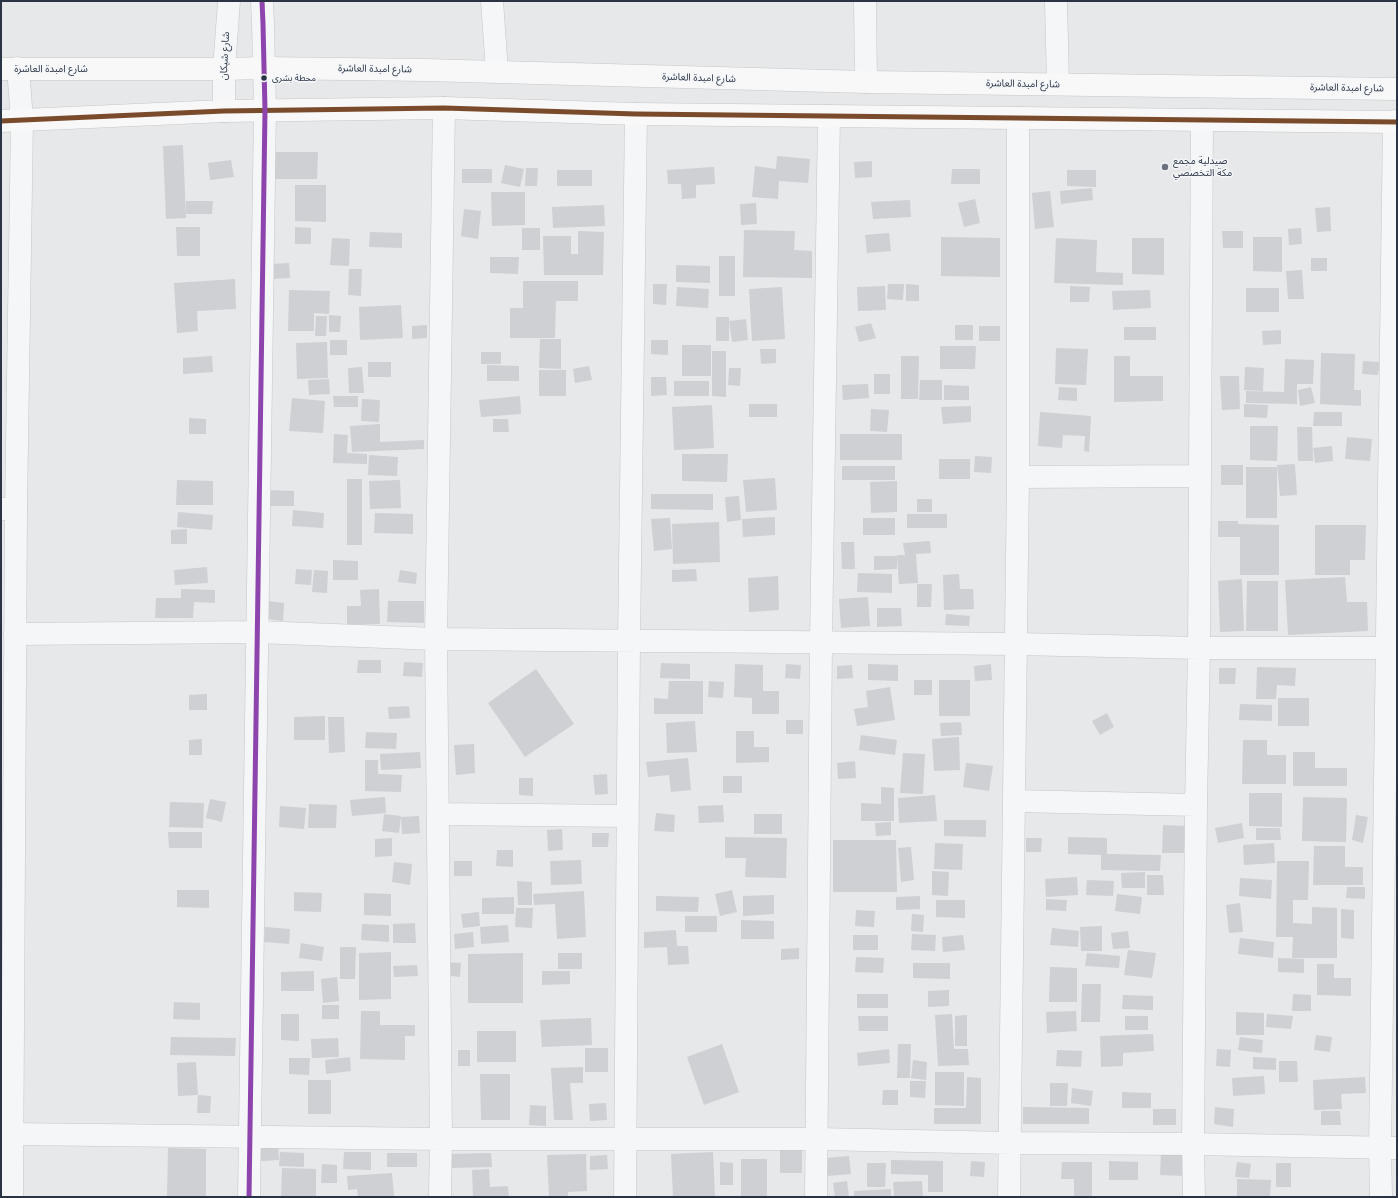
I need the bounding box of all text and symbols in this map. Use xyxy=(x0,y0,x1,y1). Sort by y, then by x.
street label: شارع شيكان xyxy=(218,31,232,81)
street label: شارع امبدة العاشرة xyxy=(338,62,412,76)
street label: شارع امبدة العاشرة xyxy=(14,63,88,75)
street label: شارع امبدة العاشرة xyxy=(662,71,736,85)
marker: محطة بشرى xyxy=(259,73,269,83)
place label: محطة بشرى xyxy=(272,73,316,83)
street label: شارع امبدة العاشرة xyxy=(986,77,1060,91)
street label: شارع امبدة العاشرة xyxy=(1310,81,1384,95)
place label: صيدلية مجمع مكة التخصصي xyxy=(1173,155,1232,178)
marker: صيدلية مجمع مكة التخصصي xyxy=(1160,162,1170,172)

